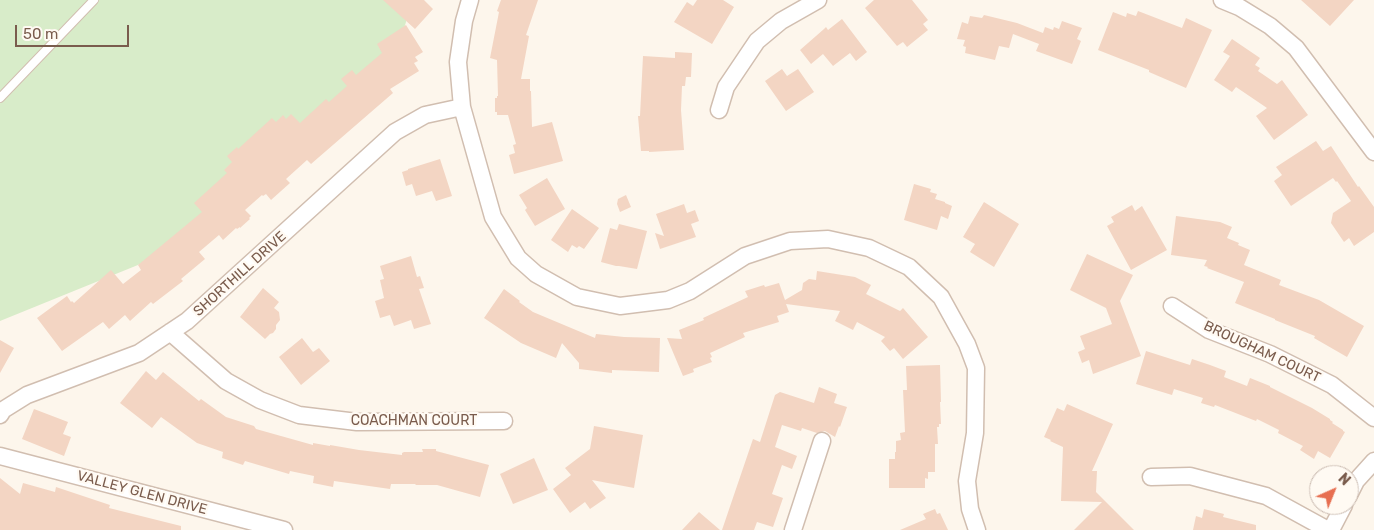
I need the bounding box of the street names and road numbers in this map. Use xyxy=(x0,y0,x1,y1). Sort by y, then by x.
street label: SHORTHILL DRIVE xyxy=(190,228,290,320)
street label: BROUGHAM COURT xyxy=(1201,318,1323,386)
street label: COACHMAN COURT xyxy=(351,413,477,429)
street label: VALLEY GLEN DRIVE xyxy=(75,468,209,518)

